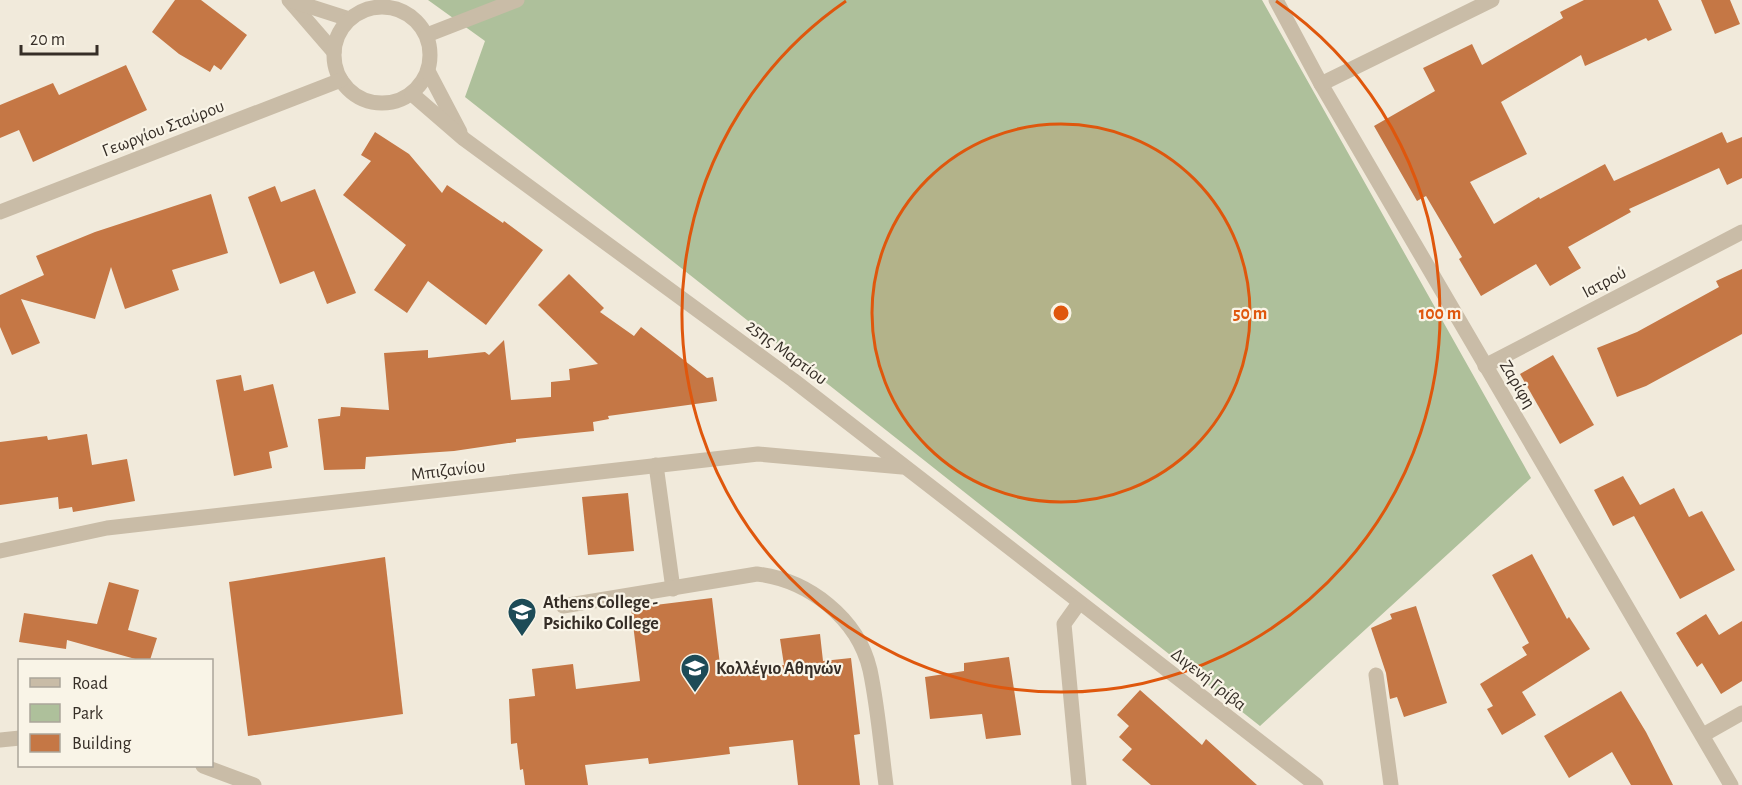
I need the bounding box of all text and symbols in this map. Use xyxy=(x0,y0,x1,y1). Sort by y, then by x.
scale bar xyxy=(21,18,98,56)
text: 20 m xyxy=(30,31,65,49)
street label: Γεωργίου Σταύρου xyxy=(99,96,227,161)
street label: Ιατρού xyxy=(1579,264,1630,302)
centre of rings xyxy=(1051,303,1071,323)
text: 50 m xyxy=(1233,305,1267,323)
text: 100 m xyxy=(1419,305,1461,323)
street label: 25ης Μαρτίου xyxy=(743,316,831,389)
street label: Ζαρίφη xyxy=(1496,357,1539,412)
street label: Μπιζανίου xyxy=(410,456,486,484)
place label: Athens College - Psichiko College xyxy=(543,594,659,633)
school or university icon: Athens College - Psichiko College xyxy=(506,596,538,638)
street label: Διγενή Γρίβα xyxy=(1167,644,1250,715)
school or university icon: Κολλέγιο Αθηνών xyxy=(679,652,711,694)
legend xyxy=(18,659,213,767)
place label: Κολλέγιο Αθηνών xyxy=(716,659,841,678)
text: Road xyxy=(72,675,108,693)
text: Park xyxy=(72,705,104,723)
text: Building xyxy=(72,735,132,753)

